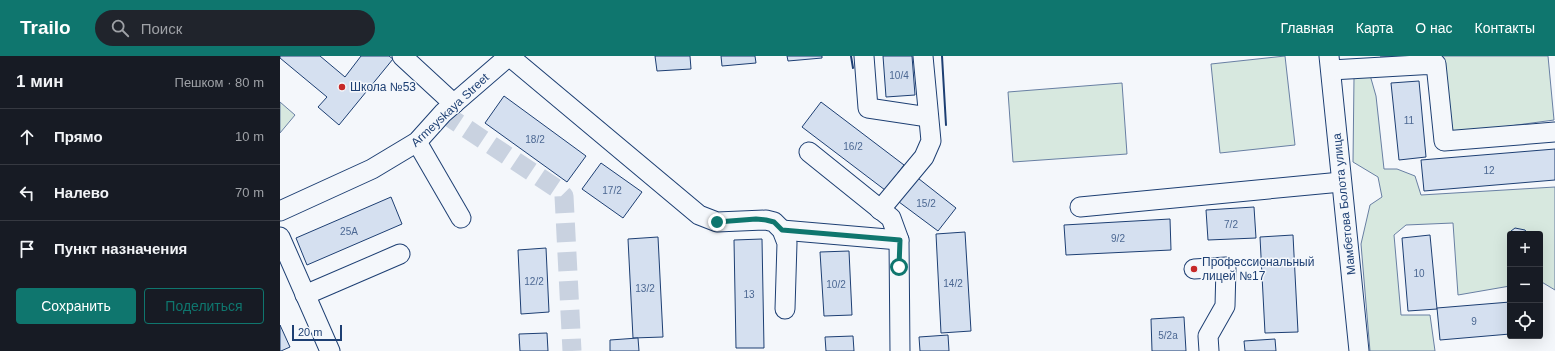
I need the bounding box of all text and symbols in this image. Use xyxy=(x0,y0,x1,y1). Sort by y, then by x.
search box xyxy=(95,10,375,46)
text: Trailo xyxy=(20,17,71,38)
icon: search xyxy=(109,17,131,39)
text: Поиск xyxy=(141,20,182,37)
text: Главная xyxy=(1280,20,1334,36)
text: Карта xyxy=(1356,20,1393,36)
text: О нас xyxy=(1415,20,1453,36)
text: Контакты xyxy=(1475,20,1535,36)
street label: Armeyskaya Street xyxy=(408,70,492,150)
house number: 10/4 xyxy=(889,70,909,81)
text: 1 мин xyxy=(16,72,63,91)
text: Пешком · 80 m xyxy=(175,75,264,90)
place label: Школа №53 xyxy=(350,80,416,94)
marker: Школа №53 xyxy=(337,82,347,92)
house number: 11 xyxy=(1404,115,1415,126)
icon: ahead xyxy=(16,126,38,148)
text: Прямо xyxy=(54,128,103,145)
text: 10 m xyxy=(235,129,264,144)
street label: Мамбетова Болота улица xyxy=(1330,132,1358,276)
house number: 18/2 xyxy=(525,134,545,145)
house number: 16/2 xyxy=(843,141,863,152)
house number: 12 xyxy=(1483,165,1495,176)
icon: left xyxy=(16,182,38,204)
text: Налево xyxy=(54,184,109,201)
text: 70 m xyxy=(235,185,264,200)
house number: 17/2 xyxy=(602,185,622,196)
house number: 15/2 xyxy=(916,198,936,209)
route end xyxy=(708,213,726,231)
house number: 7/2 xyxy=(1224,219,1238,230)
house number: 25А xyxy=(340,226,358,237)
map controls xyxy=(1507,231,1543,339)
button: + xyxy=(1507,231,1543,267)
house number: 9/2 xyxy=(1111,233,1125,244)
icon: arrive xyxy=(16,238,38,260)
text: Пункт назначения xyxy=(54,240,187,257)
place label: Профессиональный лицей №17 xyxy=(1202,255,1314,283)
route start xyxy=(890,258,908,276)
marker: Профессиональный лицей №17 xyxy=(1189,264,1199,274)
button: − xyxy=(1507,267,1543,303)
house number: 10 xyxy=(1413,268,1425,279)
house number: 12/2 xyxy=(524,276,544,287)
house number: 14/2 xyxy=(943,278,963,289)
house number: 10/2 xyxy=(826,279,846,290)
house number: 13/2 xyxy=(635,283,655,294)
button: Сохранить xyxy=(16,288,136,324)
button: Поделиться xyxy=(144,288,264,324)
house number: 13 xyxy=(743,289,755,300)
button: locate xyxy=(1507,303,1543,339)
house number: 9 xyxy=(1471,316,1477,327)
scale bar xyxy=(292,323,342,342)
text: 20 m xyxy=(298,326,322,338)
house number: 5/2а xyxy=(1158,330,1178,341)

